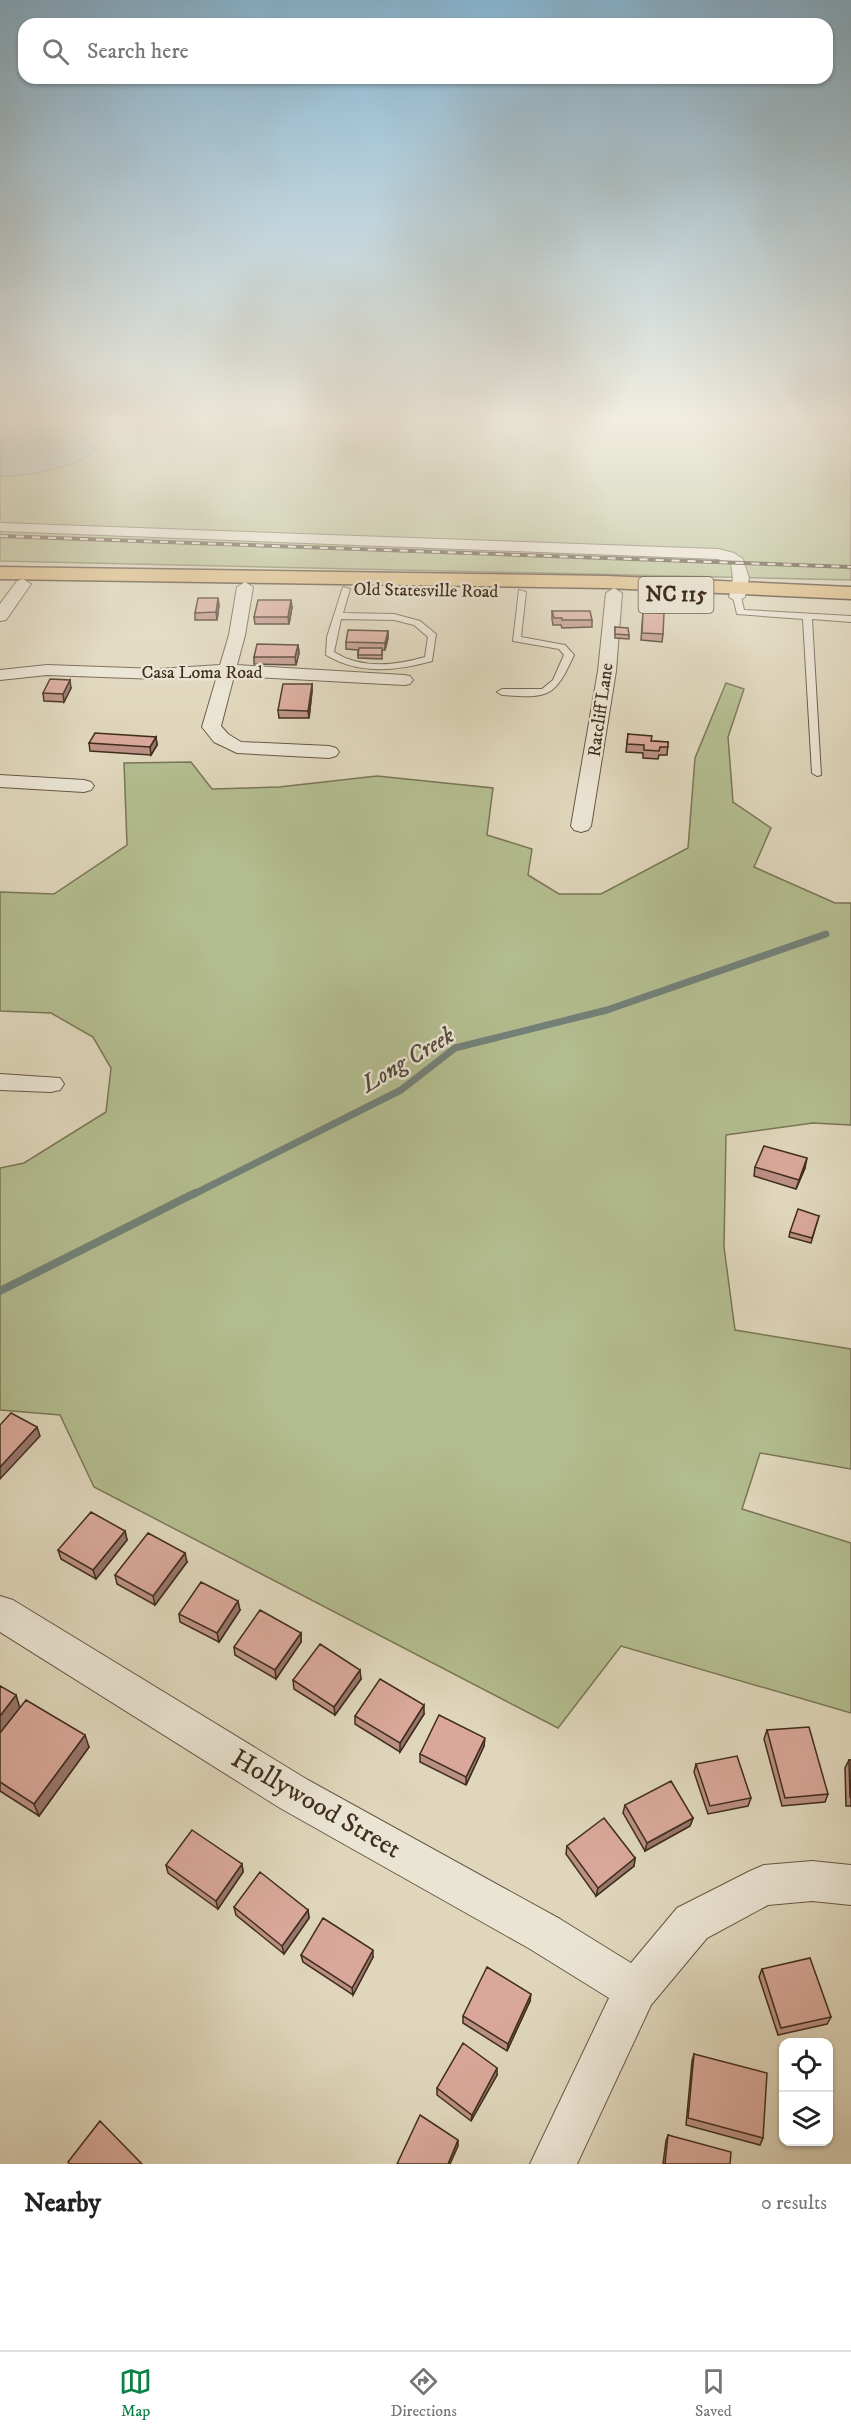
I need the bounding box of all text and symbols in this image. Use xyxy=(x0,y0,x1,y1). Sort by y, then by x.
search box xyxy=(18,18,833,84)
icon: search xyxy=(39,35,72,68)
text: Search here xyxy=(87,38,189,65)
road number: NC 115 xyxy=(638,577,714,613)
street label: Old Statesville Road xyxy=(353,579,499,603)
street label: Casa Loma Road xyxy=(141,662,263,684)
street label: Ratcliff Lane xyxy=(584,662,618,758)
water label: Long Creek xyxy=(354,1021,460,1101)
street label: Hollywood Street xyxy=(225,1742,407,1867)
map controls xyxy=(779,2038,833,2146)
button: locate xyxy=(779,2038,833,2092)
button: layers xyxy=(779,2092,833,2146)
text: Nearby xyxy=(24,2187,101,2220)
text: 0 results xyxy=(761,2191,827,2216)
tab: Map xyxy=(119,2365,152,2421)
tab: Directions xyxy=(390,2365,457,2421)
tab: Saved xyxy=(695,2365,732,2421)

